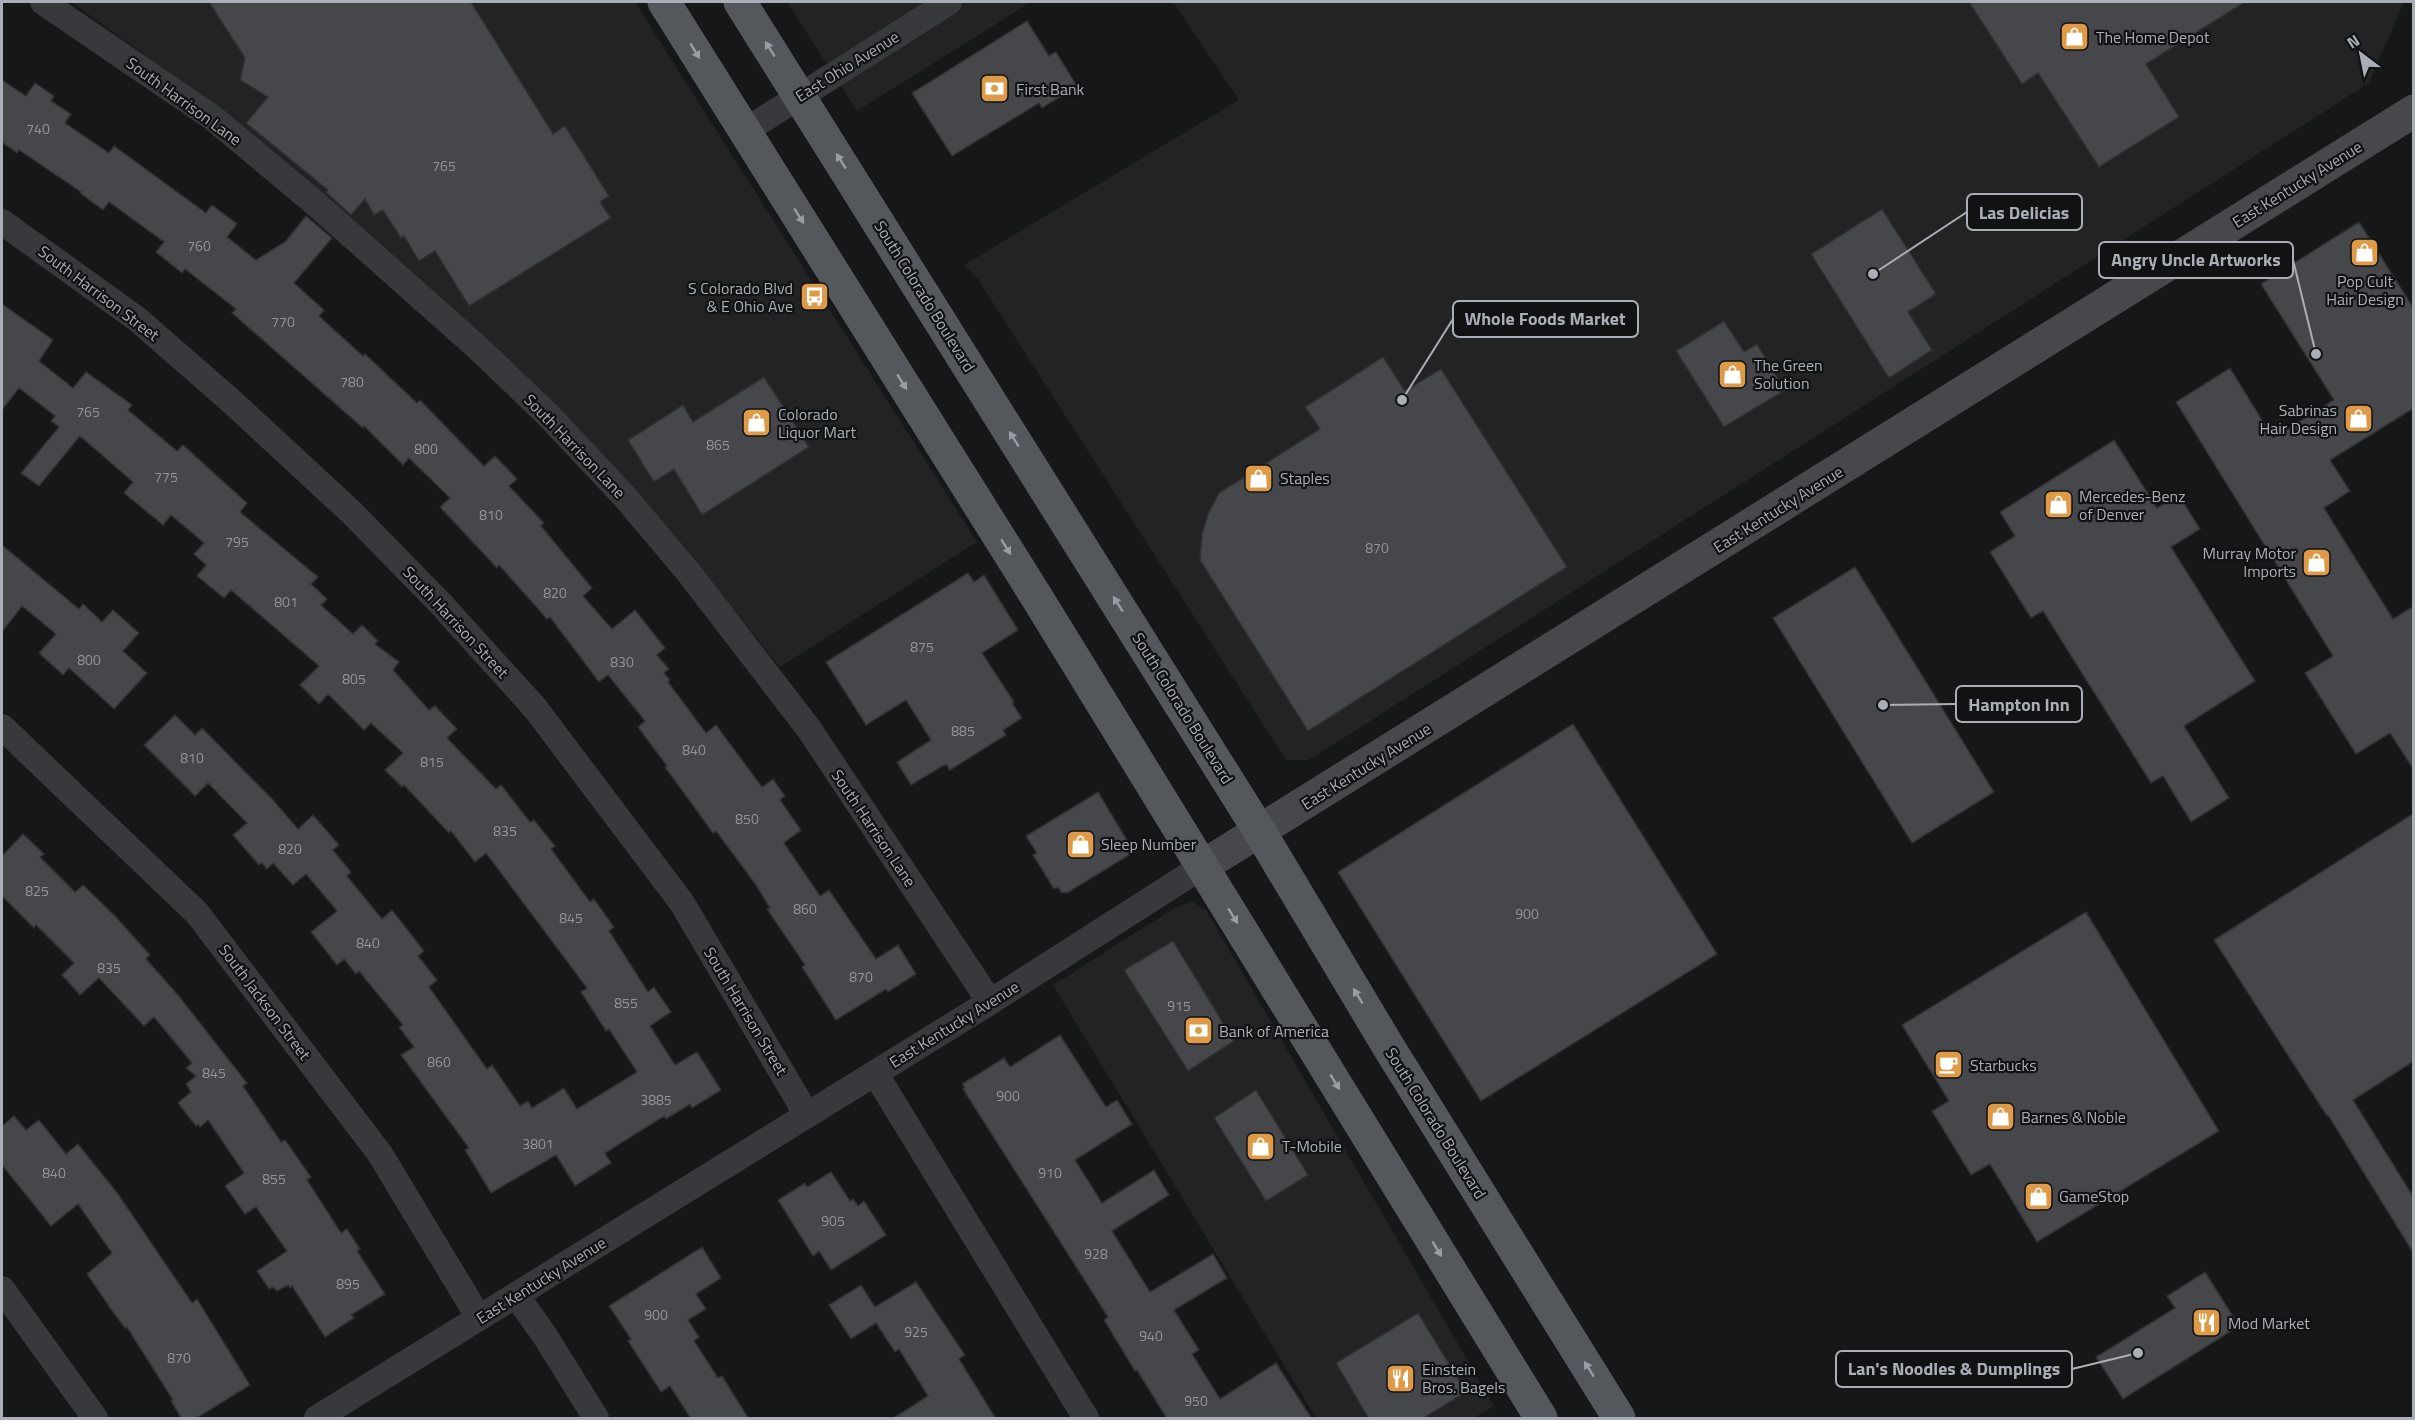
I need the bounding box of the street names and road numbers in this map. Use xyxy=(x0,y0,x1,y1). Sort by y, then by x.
street label: East Ohio Avenue xyxy=(791,25,903,107)
street label: South Harrison Lane xyxy=(121,51,247,151)
street label: East Kentucky Avenue xyxy=(2227,134,2367,234)
street label: South Colorado Boulevard xyxy=(869,216,981,376)
street label: South Harrison Street xyxy=(33,239,165,347)
street label: South Harrison Lane xyxy=(519,388,631,504)
street label: East Kentucky Avenue xyxy=(1708,459,1848,559)
street label: South Harrison Street xyxy=(397,560,515,684)
street label: South Colorado Boulevard xyxy=(1127,628,1239,788)
street label: East Kentucky Avenue xyxy=(1296,716,1436,816)
street label: South Harrison Lane xyxy=(826,764,922,892)
street label: South Jackson Street xyxy=(213,939,317,1065)
street label: South Harrison Street xyxy=(698,942,794,1080)
street label: East Kentucky Avenue xyxy=(884,974,1024,1074)
street label: South Colorado Boulevard xyxy=(1380,1043,1492,1203)
street label: East Kentucky Avenue xyxy=(471,1230,611,1330)

